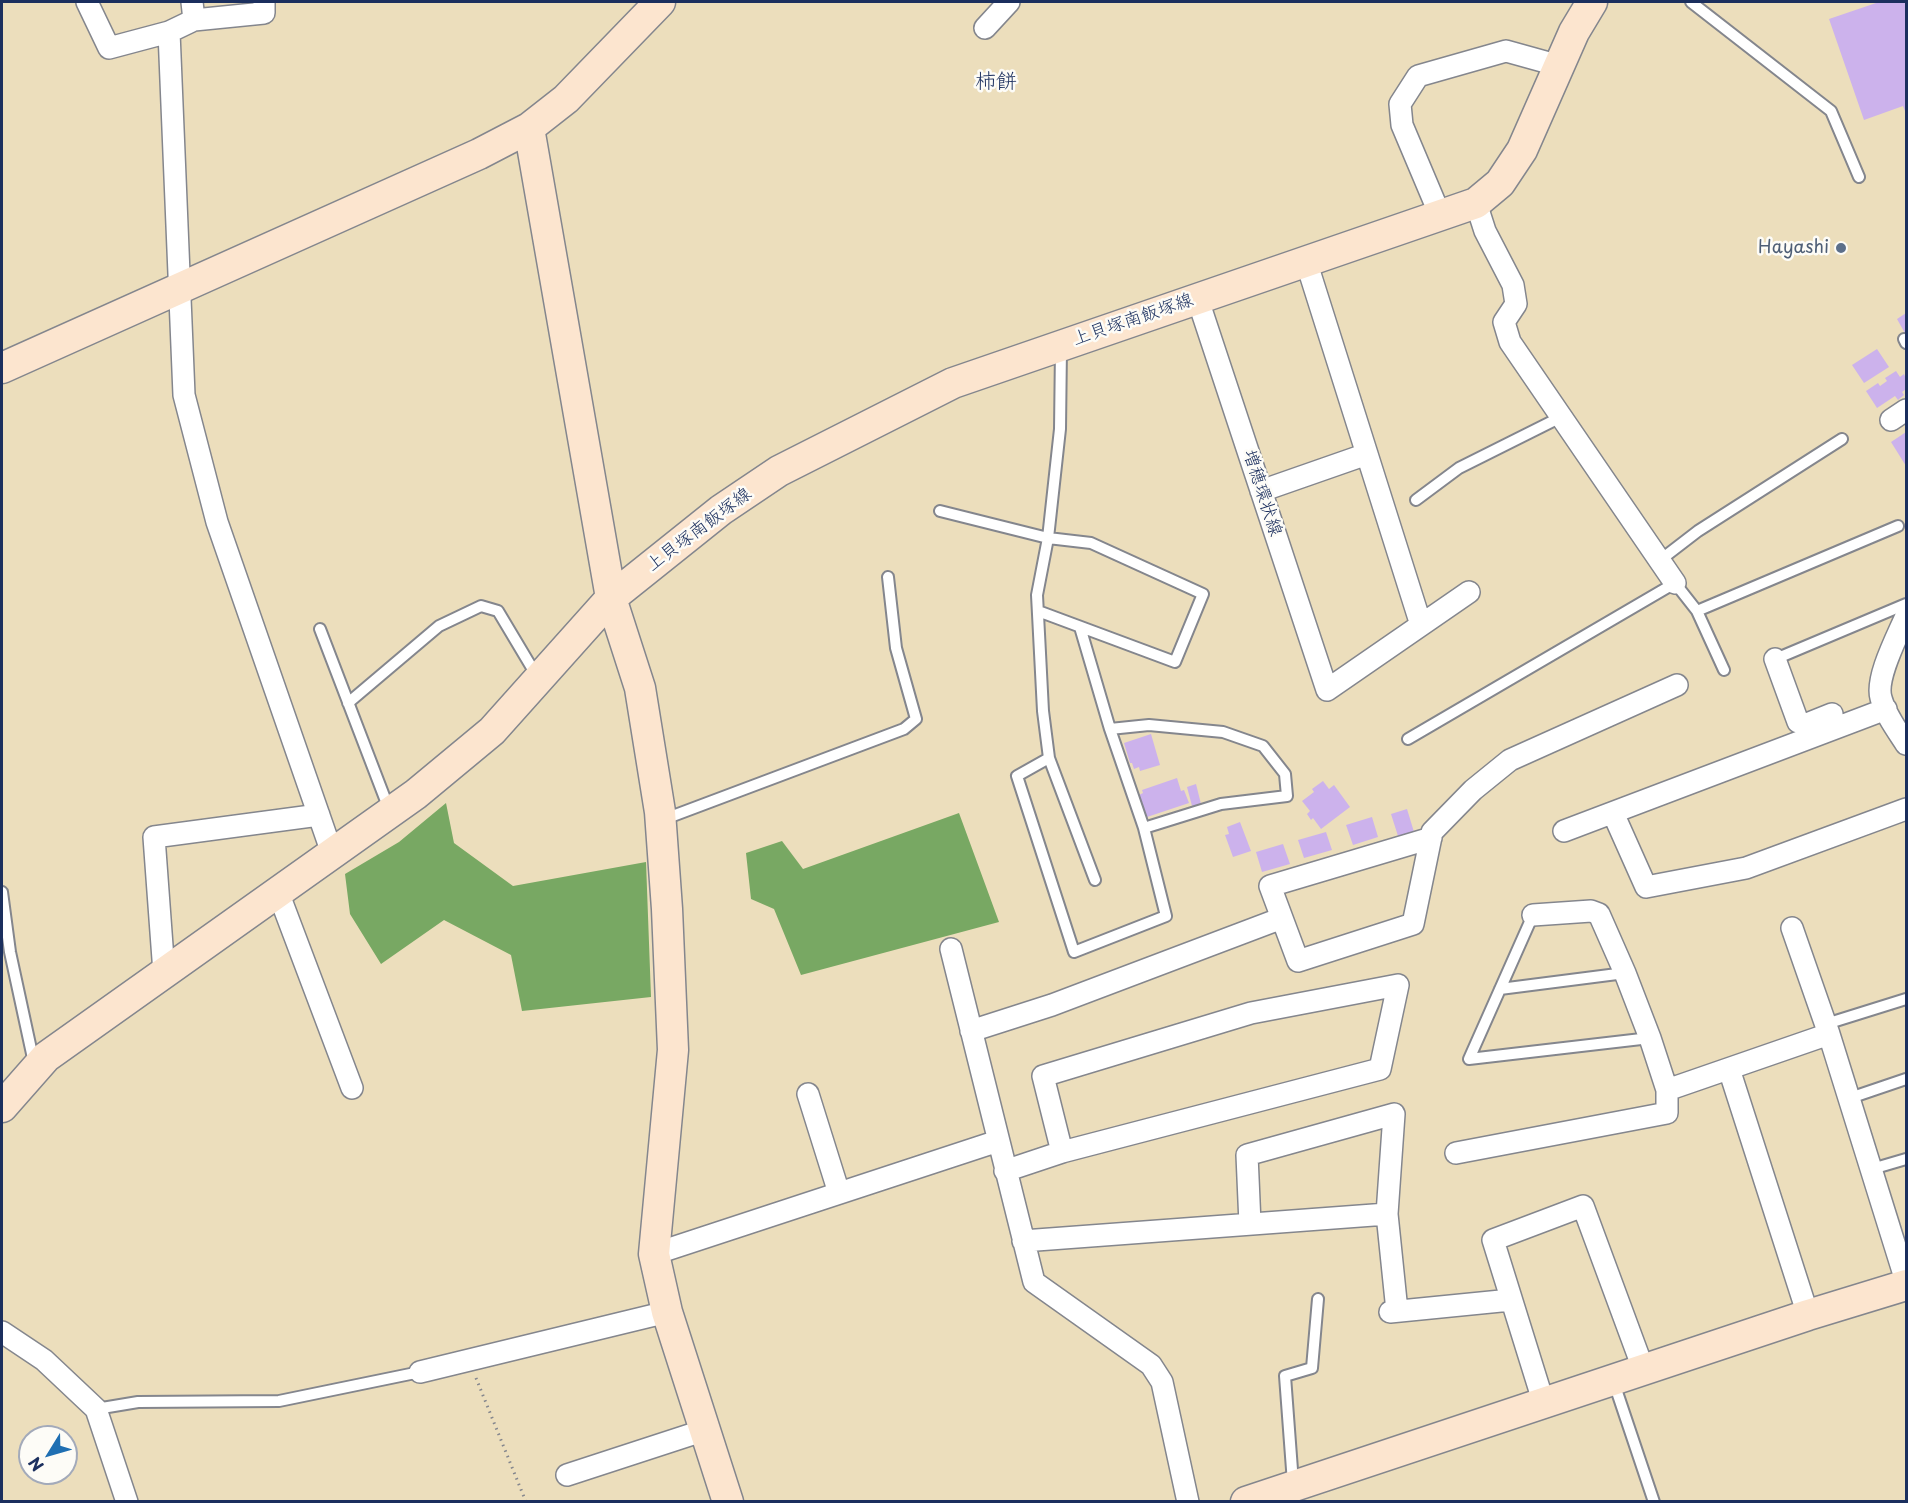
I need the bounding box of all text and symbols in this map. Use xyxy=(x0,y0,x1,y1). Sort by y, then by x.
district label: 柿餅 xyxy=(975,69,1017,95)
place label: Hayashi xyxy=(1758,237,1829,259)
marker: Hayashi xyxy=(1834,241,1848,255)
street label: 上貝塚南飯塚線 xyxy=(1070,289,1196,351)
street label: 増穂環状線 xyxy=(1238,447,1286,539)
street label: 上貝塚南飯塚線 xyxy=(642,483,756,577)
north arrow xyxy=(18,1425,78,1485)
text: N xyxy=(22,1452,49,1477)

